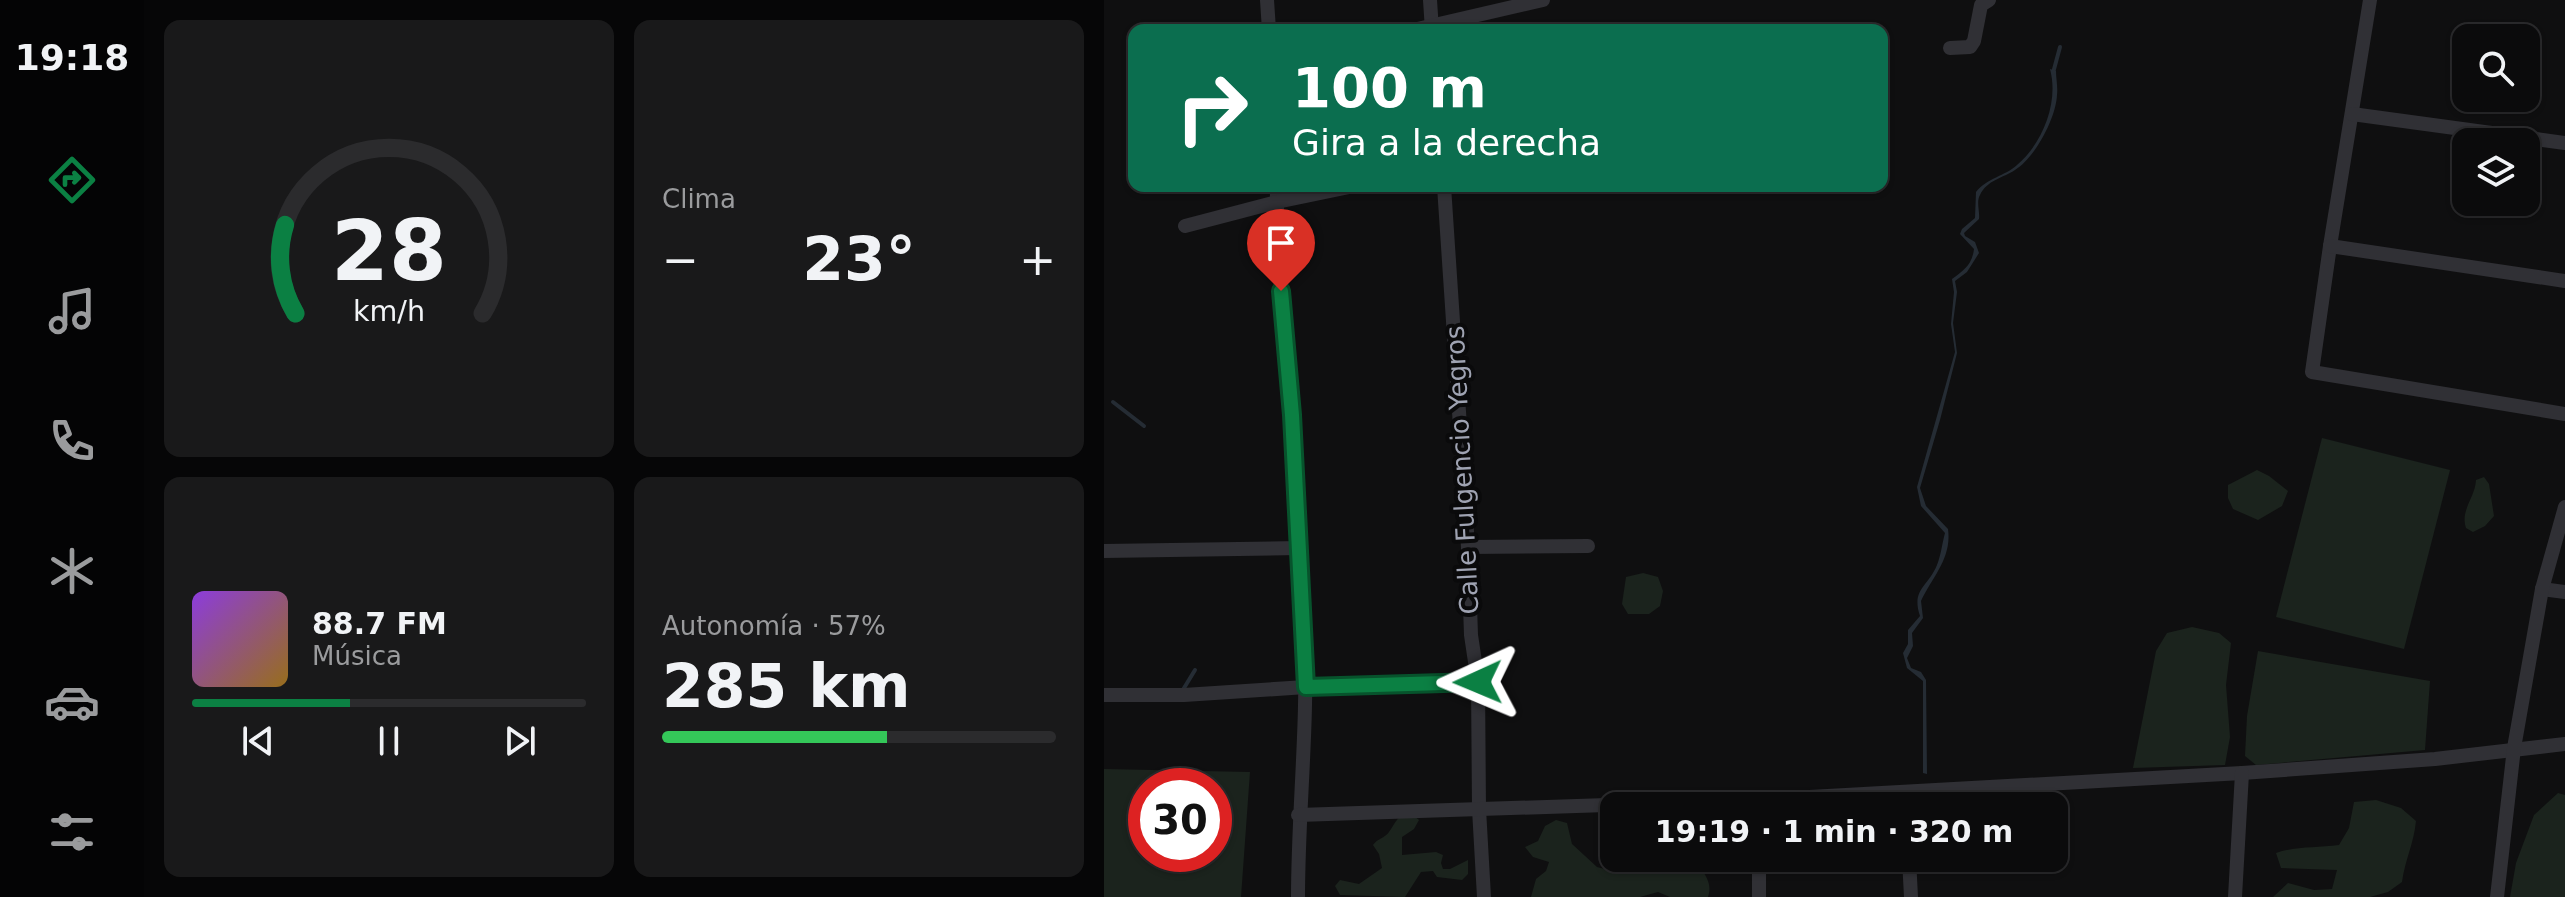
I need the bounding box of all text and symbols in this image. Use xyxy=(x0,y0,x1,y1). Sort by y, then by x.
map controls xyxy=(2452,24,2540,216)
button: search xyxy=(2452,24,2540,112)
text: 19:18 xyxy=(15,37,129,78)
text: 100 m xyxy=(1292,55,1487,120)
icon: right xyxy=(1160,56,1264,160)
text: Gira a la derecha xyxy=(1292,122,1601,163)
button: layers xyxy=(2452,128,2540,216)
icon: directions xyxy=(44,152,100,208)
text: Clima xyxy=(662,184,736,214)
text: 28 xyxy=(331,203,447,300)
pin xyxy=(1247,209,1315,291)
icon: arrive xyxy=(1259,221,1303,265)
text: 23° xyxy=(802,224,916,294)
text: − xyxy=(662,234,699,285)
text: + xyxy=(1019,234,1056,285)
icon: music xyxy=(44,283,100,339)
text: km/h xyxy=(353,294,425,328)
street label: Calle Fulgencio Yegros xyxy=(1439,325,1485,615)
icon: phone xyxy=(44,413,100,469)
icon: climate xyxy=(44,543,100,599)
text: 88.7 FM xyxy=(312,606,447,641)
text: Autonomía · 57% xyxy=(662,611,886,641)
position arrow xyxy=(1436,640,1520,724)
text: Música xyxy=(312,641,402,671)
text: 285 km xyxy=(662,651,911,721)
icon: car xyxy=(44,674,100,730)
icon: previous xyxy=(236,719,280,763)
icon: pause xyxy=(367,719,411,763)
icon: next xyxy=(498,719,542,763)
speed limit sign: 30 xyxy=(1128,768,1232,872)
icon: filters xyxy=(44,804,100,860)
text: 19:19 · 1 min · 320 m xyxy=(1655,814,2013,849)

